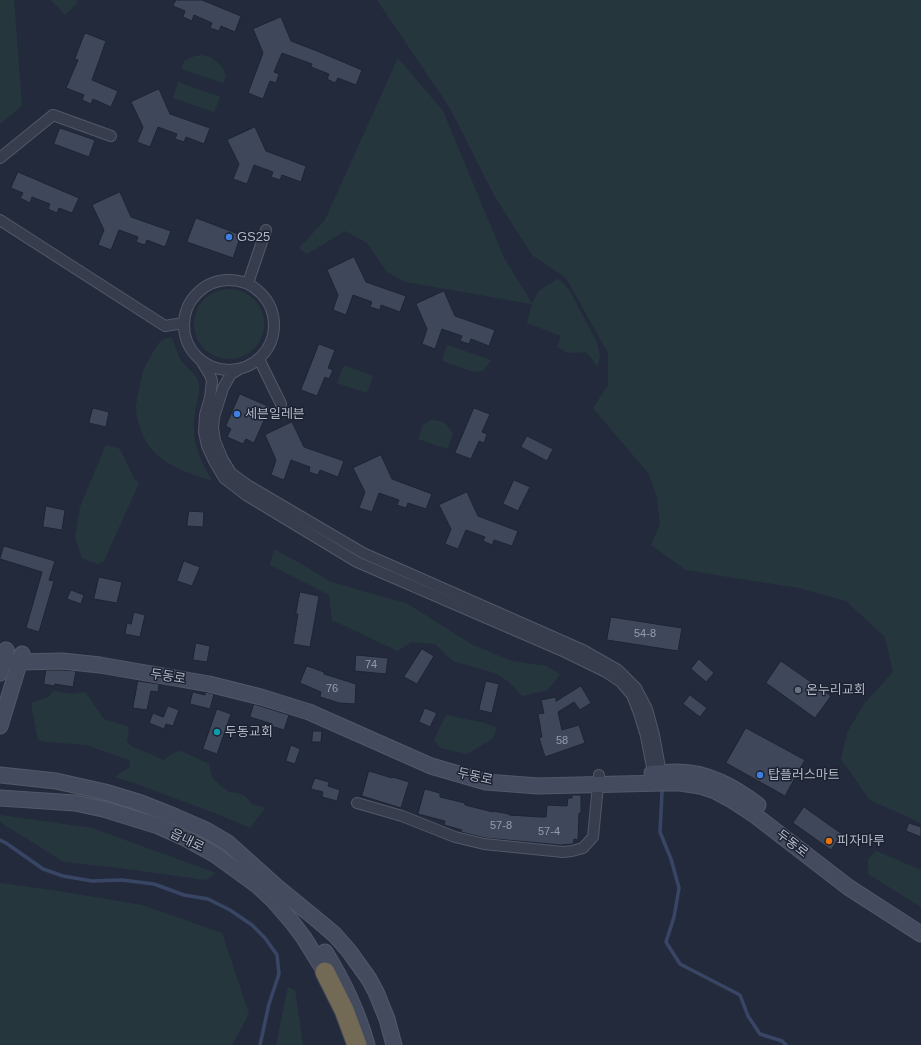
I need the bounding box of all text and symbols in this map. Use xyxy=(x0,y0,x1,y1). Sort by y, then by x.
place label: GS25 xyxy=(237,229,270,245)
marker: GS25 xyxy=(224,232,234,242)
place label: 세븐일레븐 xyxy=(245,406,305,422)
marker: 세븐일레븐 xyxy=(232,409,242,419)
house number: 54-8 xyxy=(634,627,656,641)
house number: 74 xyxy=(365,658,377,672)
street label: 두동로 xyxy=(149,666,187,688)
house number: 76 xyxy=(326,682,338,696)
place label: 온누리교회 xyxy=(806,682,866,698)
marker: 온누리교회 xyxy=(793,685,803,695)
place label: 두동교회 xyxy=(225,724,273,740)
marker: 두동교회 xyxy=(212,727,222,737)
house number: 58 xyxy=(556,734,568,748)
street label: 두동로 xyxy=(456,765,494,789)
place label: 탑플러스마트 xyxy=(768,767,840,783)
marker: 탑플러스마트 xyxy=(755,770,765,780)
house number: 57-8 xyxy=(490,819,512,833)
house number: 57-4 xyxy=(538,825,560,839)
street label: 읍내로 xyxy=(167,826,207,856)
street label: 두동로 xyxy=(773,827,811,861)
place label: 피자마루 xyxy=(837,833,885,849)
marker: 피자마루 xyxy=(824,836,834,846)

